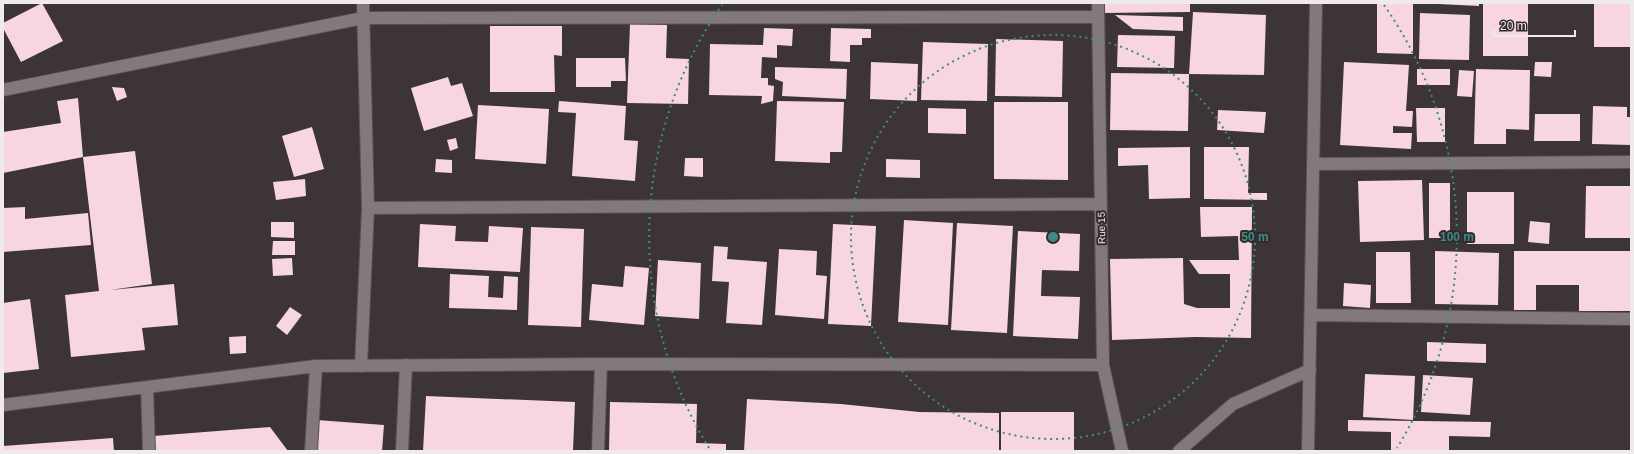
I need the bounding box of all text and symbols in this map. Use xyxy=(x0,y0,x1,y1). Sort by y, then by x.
scale bar xyxy=(1494,12,1575,38)
text: 20 m xyxy=(1500,19,1527,33)
street label: Rue 15 xyxy=(1096,211,1107,244)
centre of rings xyxy=(1046,230,1060,244)
text: 50 m xyxy=(1241,230,1269,244)
text: 100 m xyxy=(1440,230,1474,244)

